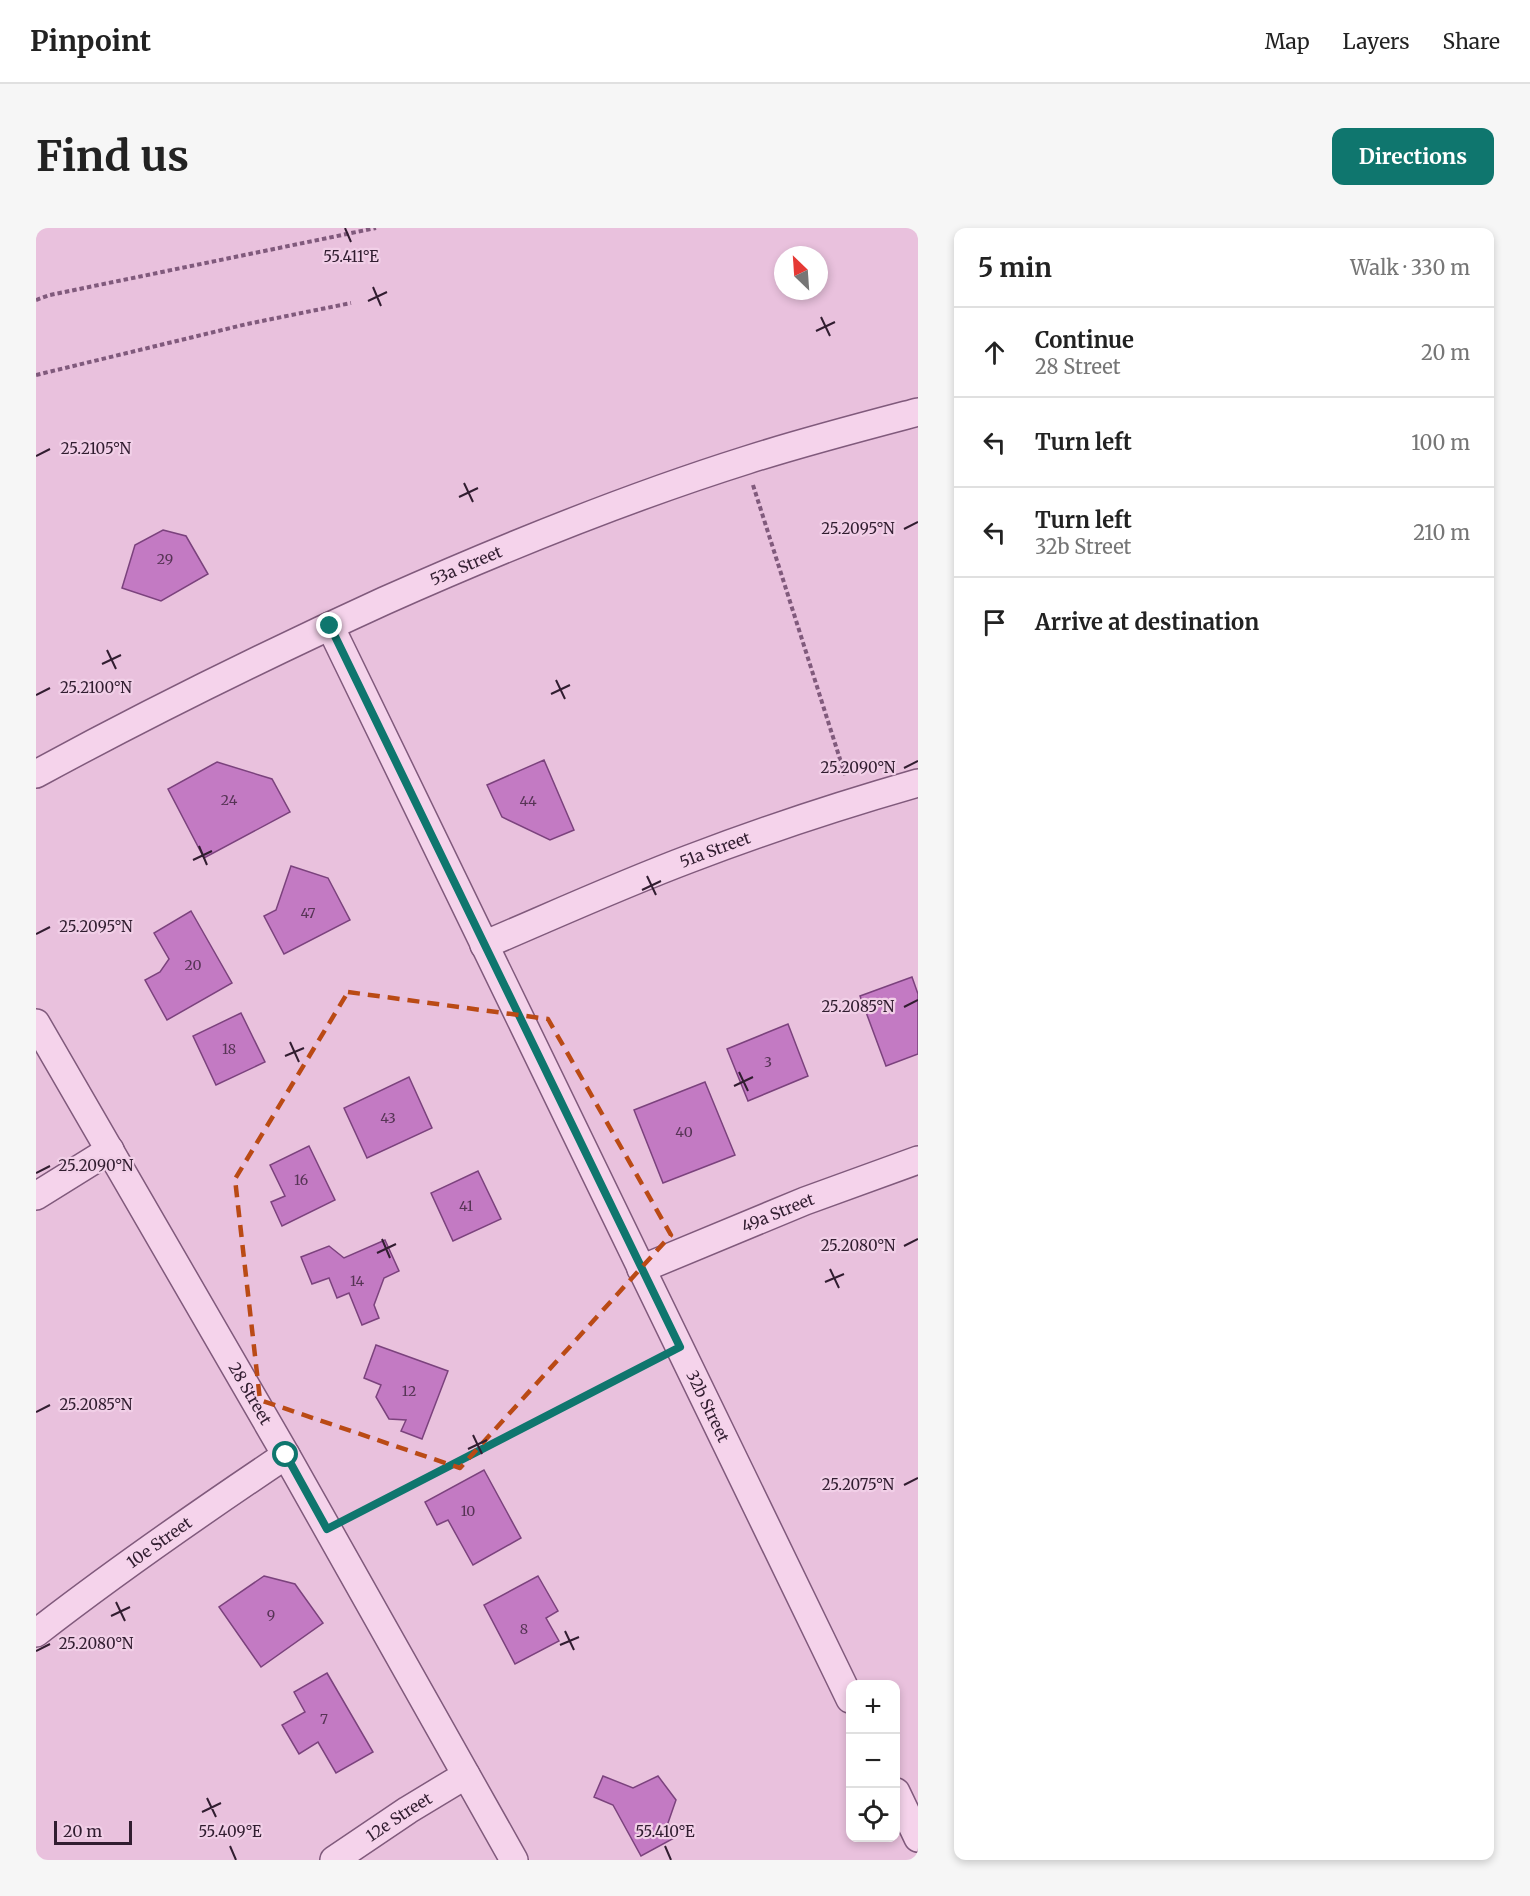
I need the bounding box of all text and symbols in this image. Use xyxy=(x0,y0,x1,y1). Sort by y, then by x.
text: Pinpoint xyxy=(30,23,151,59)
text: Map xyxy=(1265,28,1310,55)
text: Layers xyxy=(1343,28,1410,55)
text: Share xyxy=(1443,28,1500,55)
button: Directions xyxy=(1332,128,1494,185)
text: Find us xyxy=(36,130,189,182)
north arrow xyxy=(774,246,828,300)
text: 55.411°E xyxy=(323,247,379,266)
text: 5 min xyxy=(978,251,1052,284)
text: Walk · 330 m xyxy=(1350,255,1470,280)
text: Continue xyxy=(1035,326,1134,354)
icon: ahead xyxy=(978,336,1011,369)
text: 20 m xyxy=(1421,340,1470,365)
text: 28 Street xyxy=(1035,354,1120,379)
icon: left xyxy=(978,426,1011,459)
text: Turn left xyxy=(1035,428,1132,456)
text: 100 m xyxy=(1411,430,1470,455)
text: 25.2105°N xyxy=(61,439,132,458)
text: Turn left xyxy=(1035,506,1132,534)
icon: left xyxy=(978,516,1011,549)
text: 25.2095°N xyxy=(821,519,895,538)
text: 210 m xyxy=(1413,520,1470,545)
text: 32b Street xyxy=(1035,534,1131,559)
street label: 53a Street xyxy=(427,541,505,589)
house number: 29 xyxy=(157,550,173,568)
icon: arrive xyxy=(978,606,1011,639)
text: Arrive at destination xyxy=(1035,608,1259,636)
route end xyxy=(316,612,342,638)
text: 25.2100°N xyxy=(60,678,132,697)
text: 25.2090°N xyxy=(821,758,896,777)
house number: 24 xyxy=(221,791,238,809)
house number: 44 xyxy=(519,792,537,810)
street label: 51a Street xyxy=(677,827,754,872)
house number: 47 xyxy=(300,904,316,922)
text: 25.2095°N xyxy=(59,917,133,936)
house number: 20 xyxy=(184,956,202,974)
text: 25.2085°N xyxy=(822,997,895,1016)
house number: 18 xyxy=(222,1040,236,1058)
house number: 3 xyxy=(764,1053,772,1071)
house number: 43 xyxy=(380,1109,396,1127)
house number: 40 xyxy=(675,1123,693,1141)
text: 25.2090°N xyxy=(59,1156,134,1175)
house number: 16 xyxy=(294,1171,308,1189)
street label: 49a Street xyxy=(738,1188,817,1236)
house number: 41 xyxy=(459,1197,473,1215)
text: 25.2080°N xyxy=(821,1236,896,1255)
house number: 14 xyxy=(350,1272,364,1290)
street label: 28 Street xyxy=(225,1359,277,1429)
street label: 32b Street xyxy=(682,1367,734,1446)
house number: 12 xyxy=(402,1382,416,1400)
text: 25.2085°N xyxy=(60,1395,133,1414)
route start xyxy=(272,1441,298,1467)
text: 25.2075°N xyxy=(822,1475,895,1494)
house number: 10 xyxy=(461,1502,475,1520)
street label: 10e Street xyxy=(123,1512,196,1572)
house number: 9 xyxy=(267,1606,275,1624)
house number: 8 xyxy=(520,1620,528,1638)
text: 25.2080°N xyxy=(59,1634,134,1653)
map controls xyxy=(846,1680,900,1842)
button: + xyxy=(846,1680,900,1734)
house number: 7 xyxy=(320,1710,328,1728)
button: − xyxy=(846,1734,900,1788)
street label: 12e Street xyxy=(362,1788,436,1845)
button: locate xyxy=(846,1788,900,1842)
scale bar xyxy=(54,1818,132,1846)
text: 20 m xyxy=(63,1821,102,1841)
text: 55.409°E xyxy=(199,1822,262,1841)
text: 55.410°E xyxy=(636,1822,695,1841)

